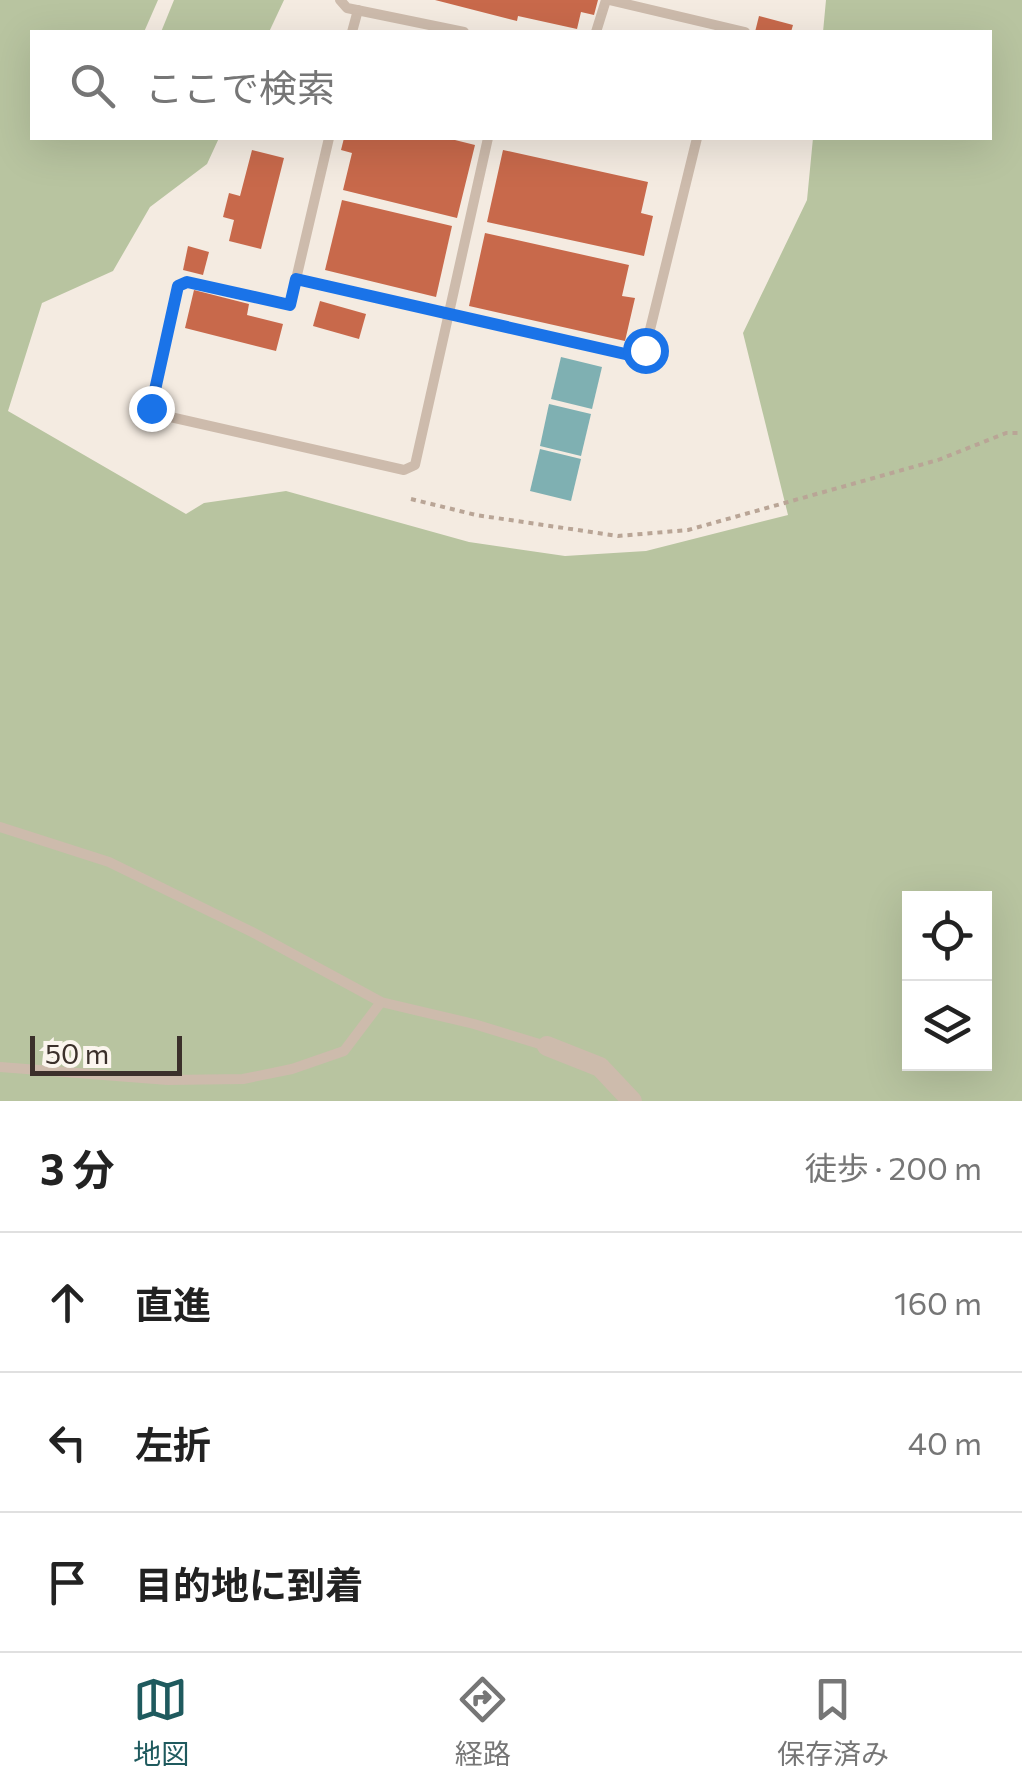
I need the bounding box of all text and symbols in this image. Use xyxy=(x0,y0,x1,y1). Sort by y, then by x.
search box xyxy=(30,30,992,140)
icon: search xyxy=(65,58,120,113)
text: ここで検索 xyxy=(145,63,335,110)
route start xyxy=(623,328,669,374)
route end xyxy=(129,386,175,432)
map controls xyxy=(902,891,992,1071)
button: locate xyxy=(902,891,992,981)
button: layers xyxy=(902,981,992,1071)
scale bar xyxy=(30,1031,182,1076)
text: 50 m xyxy=(45,1036,109,1070)
text: 3 分 xyxy=(40,1142,115,1194)
text: 徒歩 · 200 m xyxy=(805,1147,982,1187)
icon: ahead xyxy=(40,1275,95,1330)
text: 直進 xyxy=(135,1280,211,1327)
text: 160 m xyxy=(894,1282,982,1322)
icon: left xyxy=(40,1415,95,1470)
text: 左折 xyxy=(135,1420,211,1467)
text: 40 m xyxy=(908,1422,982,1462)
icon: arrive xyxy=(40,1555,95,1610)
text: 目的地に到着 xyxy=(135,1560,363,1607)
tab: 地図 xyxy=(133,1672,189,1772)
tab: 経路 xyxy=(455,1672,511,1772)
tab: 保存済み xyxy=(777,1672,889,1772)

